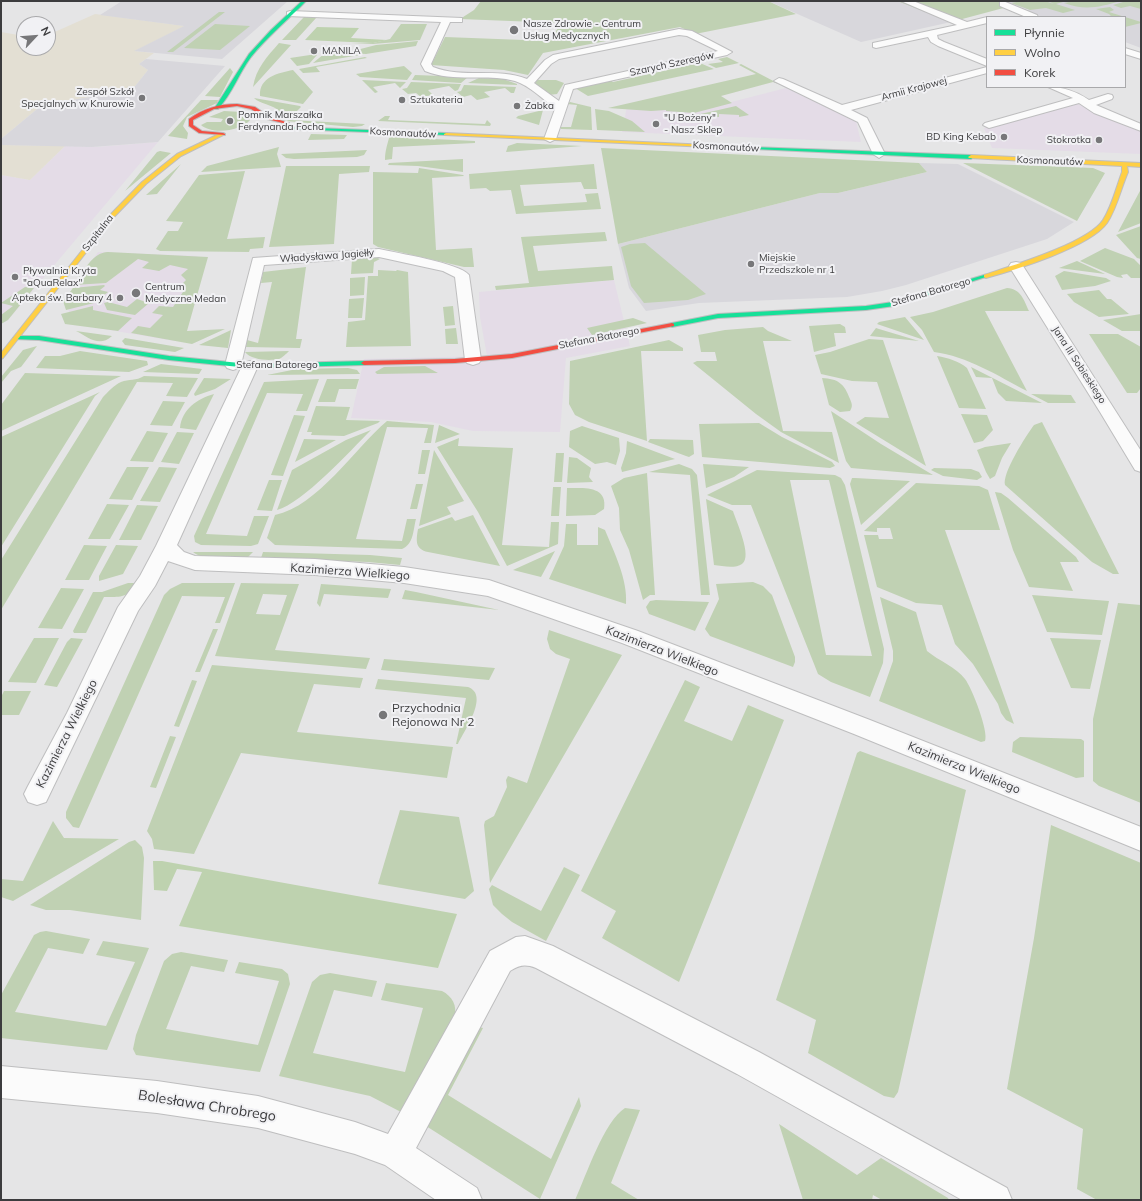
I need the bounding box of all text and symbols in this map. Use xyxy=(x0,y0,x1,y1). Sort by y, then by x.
north arrow xyxy=(16,16,56,56)
legend xyxy=(986,16,1126,88)
place label: Nasze Zdrowie - Centrum Usług Medycznych xyxy=(523,18,641,42)
text: N xyxy=(38,24,54,38)
marker: Nasze Zdrowie - Centrum Usług Medycznych xyxy=(508,24,520,36)
text: Płynnie xyxy=(1024,25,1065,40)
place label: MANILA xyxy=(322,45,361,57)
text: Wolno xyxy=(1024,45,1060,60)
marker: MANILA xyxy=(309,46,319,56)
street label: Szarych Szeregów xyxy=(629,49,715,79)
text: Korek xyxy=(1024,65,1055,80)
street label: Armii Krajowej xyxy=(880,74,948,104)
place label: Zespół Szkół Specjalnych w Knurowie xyxy=(21,86,134,110)
marker: Zespół Szkół Specjalnych w Knurowie xyxy=(137,93,147,103)
place label: Sztukateria xyxy=(410,94,463,106)
marker: Sztukateria xyxy=(397,95,407,105)
place label: Żabka xyxy=(525,100,554,112)
marker: Żabka xyxy=(512,101,522,111)
place label: Pomnik Marszałka Ferdynanda Focha xyxy=(238,109,324,132)
place label: "U Bożeny" - Nasz Sklep xyxy=(664,112,722,136)
marker: Pomnik Marszałka Ferdynanda Focha xyxy=(225,116,235,126)
marker: "U Bożeny" - Nasz Sklep xyxy=(651,119,661,129)
street label: Kosmonautów xyxy=(369,125,437,141)
place label: BD King Kebab xyxy=(926,131,996,143)
marker: BD King Kebab xyxy=(999,132,1009,142)
place label: Stokrotka xyxy=(1047,134,1091,146)
marker: Stokrotka xyxy=(1094,135,1104,145)
street label: Kosmonautów xyxy=(692,139,760,155)
street label: Kosmonautów xyxy=(1016,154,1084,168)
street label: Szpitalna xyxy=(80,212,116,254)
street label: Władysława Jagiełły xyxy=(279,247,375,265)
place label: Miejskie Przedszkole nr 1 xyxy=(759,252,835,276)
marker: Miejskie Przedszkole nr 1 xyxy=(746,259,756,269)
place label: Pływalnia Kryta "aQuaRelax" xyxy=(23,265,96,288)
marker: Pływalnia Kryta "aQuaRelax" xyxy=(10,272,20,282)
street label: Stefana Batorego xyxy=(890,275,972,309)
place label: Centrum Medyczne Medan xyxy=(145,281,226,304)
marker: Centrum Medyczne Medan xyxy=(130,287,142,299)
place label: Apteka św. Barbary 4 xyxy=(12,292,112,304)
marker: Apteka św. Barbary 4 xyxy=(115,293,125,303)
street label: Stefana Batorego xyxy=(558,324,640,352)
street label: Jana III Sobieskiego xyxy=(1050,324,1108,406)
street label: Stefana Batorego xyxy=(236,359,318,371)
street label: Kazimierza Wielkiego xyxy=(290,561,410,583)
street label: Kazimierza Wielkiego xyxy=(603,623,721,679)
street label: Kazimierza Wielkiego xyxy=(33,677,101,791)
place label: Przychodnia Rejonowa Nr 2 xyxy=(392,701,474,729)
marker: Przychodnia Rejonowa Nr 2 xyxy=(377,709,389,721)
street label: Kazimierza Wielkiego xyxy=(906,739,1022,797)
street label: Bolesława Chrobrego xyxy=(137,1087,277,1125)

